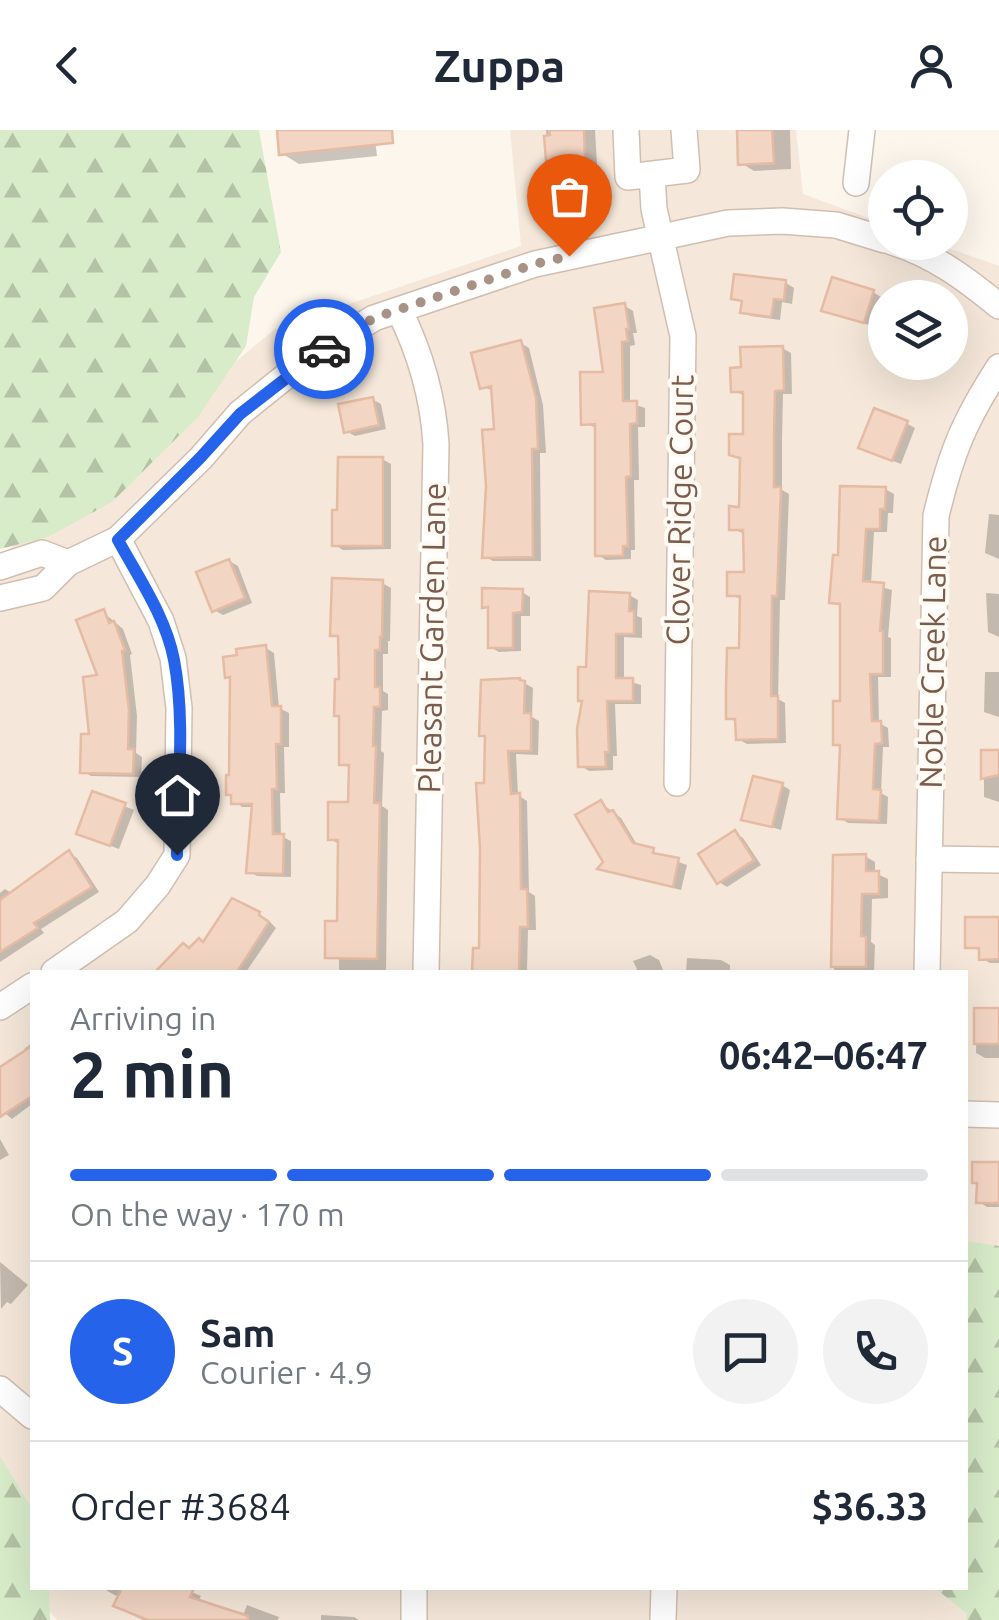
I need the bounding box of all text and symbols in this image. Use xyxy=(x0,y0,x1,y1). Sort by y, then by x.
icon: back xyxy=(40,38,95,93)
icon: person xyxy=(904,38,959,93)
text: Zuppa xyxy=(434,40,565,91)
pin xyxy=(527,154,612,257)
map controls xyxy=(868,160,968,380)
button: locate xyxy=(868,160,968,260)
icon: bag xyxy=(542,169,597,224)
button: layers xyxy=(868,280,968,380)
courier xyxy=(274,299,374,399)
icon: car xyxy=(297,322,352,377)
street label: Clover Ridge Court xyxy=(659,374,699,646)
street label: Pleasant Garden Lane xyxy=(410,482,452,794)
street label: Noble Creek Lane xyxy=(912,535,952,789)
pin xyxy=(135,753,220,856)
icon: home xyxy=(150,768,205,823)
text: Arriving in xyxy=(70,1000,216,1036)
text: 06:42–06:47 xyxy=(719,1034,928,1076)
text: 2 min xyxy=(70,1037,234,1110)
text: On the way · 170 m xyxy=(70,1196,345,1232)
button: chat xyxy=(693,1299,798,1404)
button: phone xyxy=(823,1299,928,1404)
text: Sam xyxy=(200,1312,275,1354)
text: S xyxy=(112,1330,133,1372)
text: Courier · 4.9 xyxy=(200,1354,373,1390)
text: Order #3684 xyxy=(70,1485,291,1527)
text: $36.33 xyxy=(811,1485,928,1527)

